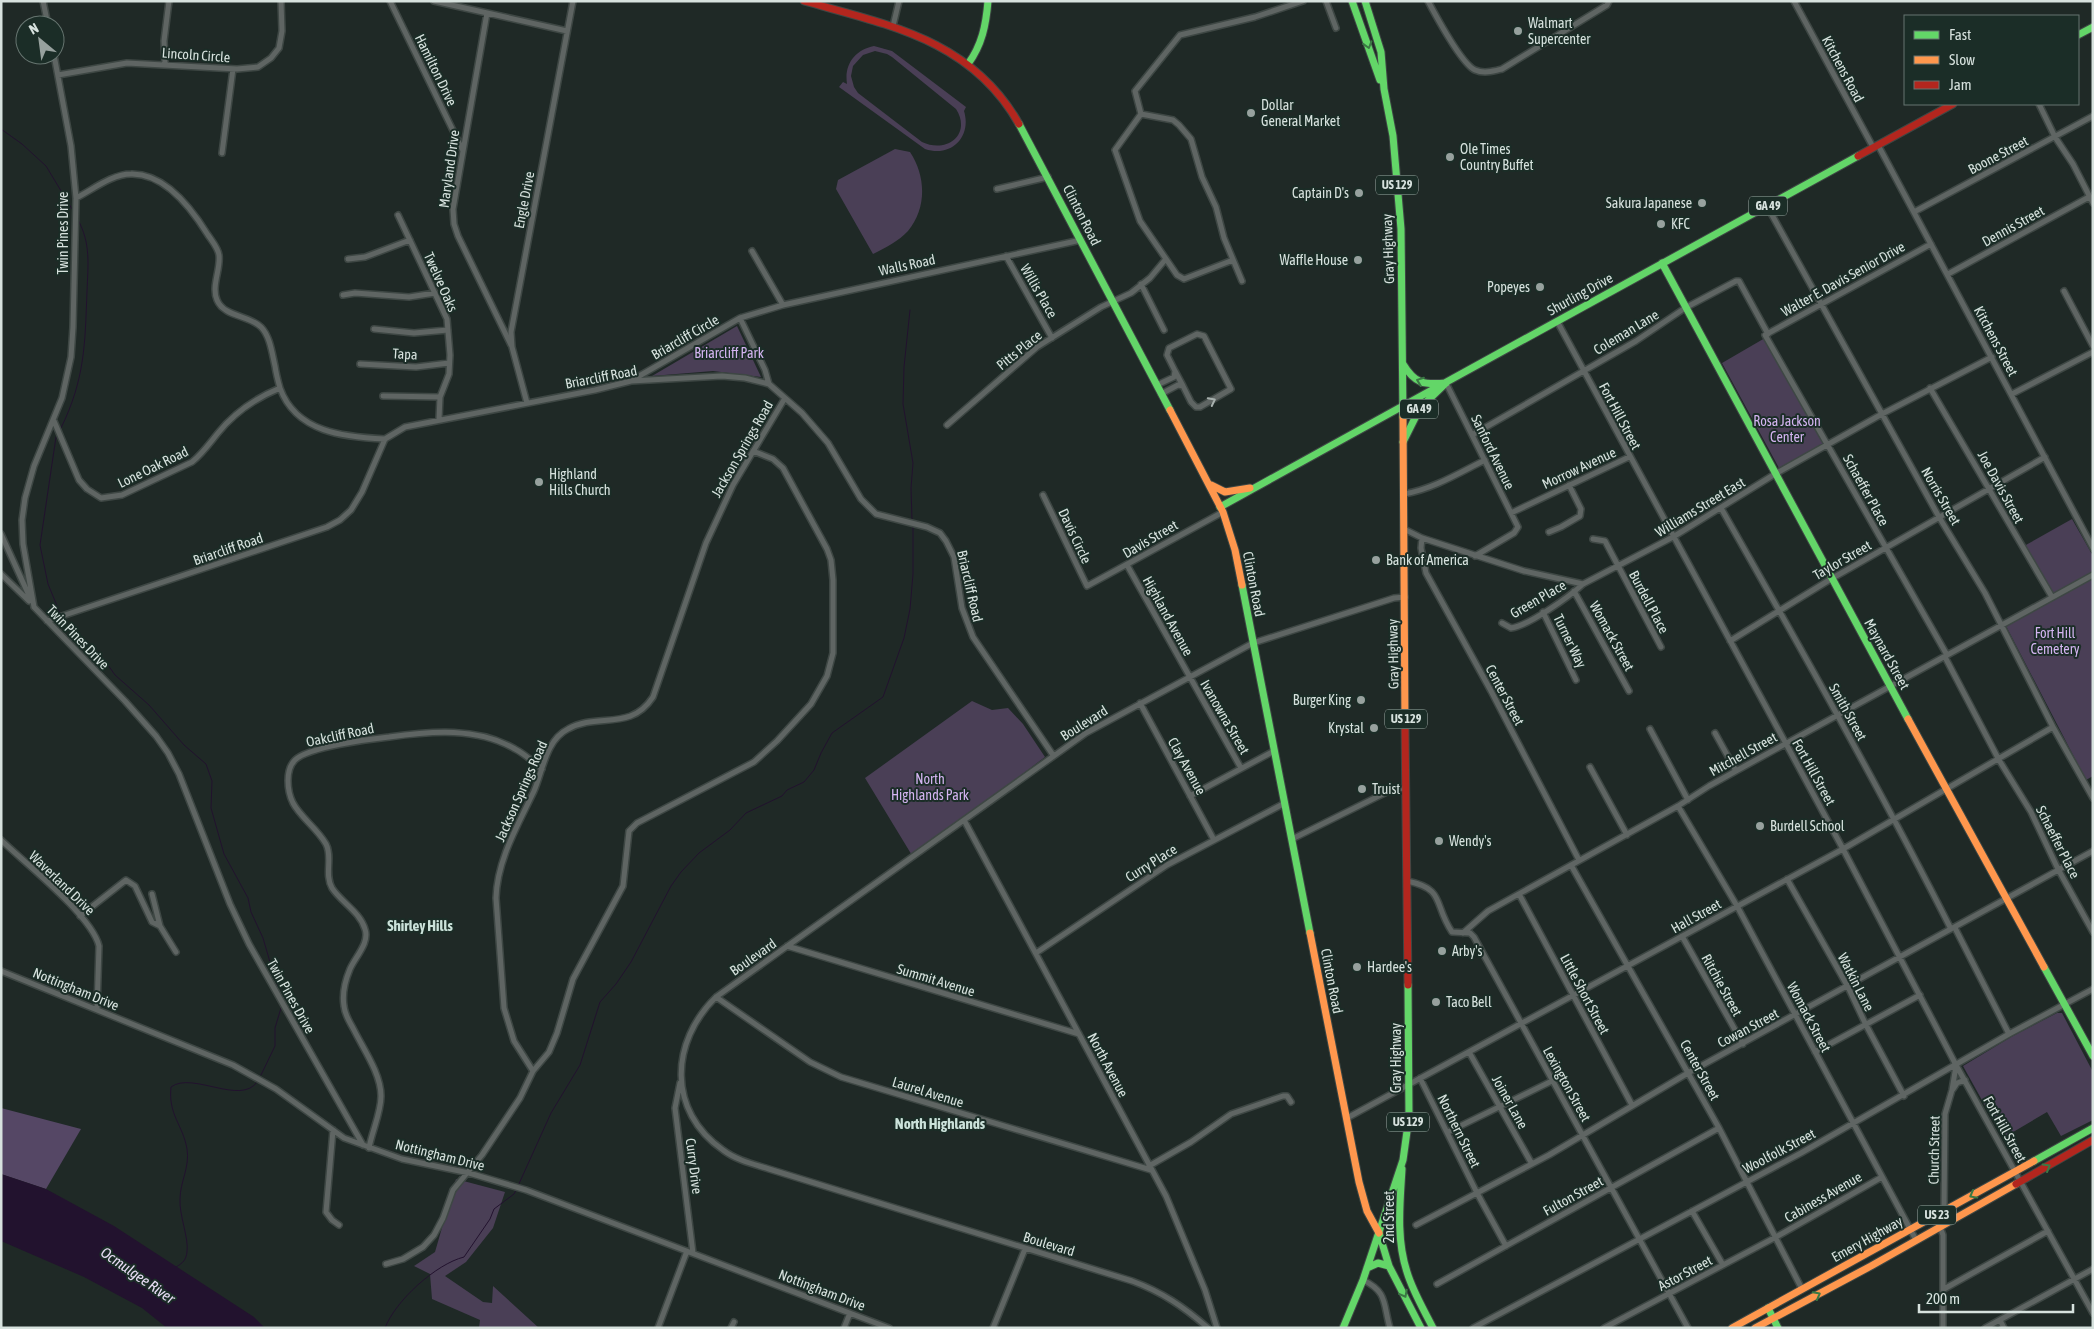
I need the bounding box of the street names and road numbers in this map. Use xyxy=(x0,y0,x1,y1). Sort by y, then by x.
street label: Hamilton Drive xyxy=(412,31,460,109)
street label: Kitchens Road xyxy=(1819,33,1867,105)
street label: Lincoln Circle xyxy=(161,45,231,65)
street label: Maryland Drive xyxy=(436,129,462,209)
street label: Boone Street xyxy=(1965,133,2031,177)
street label: Engle Drive xyxy=(511,170,537,230)
road number: US 129 xyxy=(1376,176,1418,194)
street label: Clinton Road xyxy=(1060,182,1104,248)
street label: Twin Pines Drive xyxy=(55,192,71,274)
road number: GA 49 xyxy=(1749,197,1787,216)
street label: Dennis Street xyxy=(1979,202,2047,250)
street label: Gray Highway xyxy=(1379,213,1397,284)
street label: Walter E. Davis Senior Drive xyxy=(1778,238,1908,320)
street label: Twelve Oaks xyxy=(421,250,461,314)
street label: Walls Road xyxy=(877,251,937,279)
street label: Willis Place xyxy=(1017,261,1061,321)
street label: Shurling Drive xyxy=(1544,269,1616,319)
street label: Kitchens Street xyxy=(1971,303,2021,379)
street label: Coleman Lane xyxy=(1591,306,1661,358)
street label: Briarcliff Circle xyxy=(649,311,721,363)
street label: Pitts Place xyxy=(993,327,1045,373)
street label: Tapa xyxy=(392,345,418,363)
street label: Briarcliff Road xyxy=(564,362,638,392)
street label: Fort Hill Street xyxy=(1596,380,1644,452)
street label: Jackson Springs Road xyxy=(708,398,776,500)
road number: GA 49 xyxy=(1400,399,1438,418)
street label: Sanford Avenue xyxy=(1468,412,1518,492)
street label: Lone Oak Road xyxy=(115,443,191,491)
street label: Morrow Avenue xyxy=(1540,444,1618,492)
street label: Joe Davis Street xyxy=(1975,448,2027,526)
street label: Schaeffer Place xyxy=(1840,451,1892,529)
street label: Norris Street xyxy=(1918,464,1964,528)
street label: Williams Street East xyxy=(1652,474,1748,540)
street label: Davis Circle xyxy=(1055,506,1095,566)
street label: Davis Street xyxy=(1120,517,1180,561)
street label: Briarcliff Road xyxy=(191,530,265,568)
street label: Taylor Street xyxy=(1810,537,1874,583)
street label: Briarcliff Road xyxy=(954,549,986,623)
street label: Clinton Road xyxy=(1240,550,1268,618)
street label: Burdell Place xyxy=(1626,568,1672,636)
street label: Highland Avenue xyxy=(1140,573,1196,659)
street label: Green Place xyxy=(1507,577,1569,621)
street label: Womack Street xyxy=(1586,599,1638,673)
street label: Twin Pines Drive xyxy=(43,602,113,672)
street label: Turner Way xyxy=(1550,612,1590,671)
street label: Maynard Street xyxy=(1861,616,1913,692)
street label: Gray Highway xyxy=(1384,619,1402,689)
street label: Center Street xyxy=(1482,662,1528,728)
street label: Ivanowna Street xyxy=(1197,677,1253,757)
street label: Smith Street xyxy=(1826,681,1870,743)
street label: Boulevard xyxy=(1057,702,1111,744)
road number: US 129 xyxy=(1385,710,1427,729)
street label: Oakcliff Road xyxy=(305,720,375,750)
street label: Mitchell Street xyxy=(1706,729,1780,779)
street label: Clay Avenue xyxy=(1165,735,1209,797)
street label: Fort Hill Street xyxy=(1789,736,1839,808)
street label: Jackson Springs Road xyxy=(492,738,550,844)
street label: Schaeffer Place xyxy=(2033,803,2083,881)
street label: Curry Place xyxy=(1122,841,1180,885)
street label: Waverland Drive xyxy=(26,848,98,918)
street label: Hall Street xyxy=(1668,896,1724,936)
street label: Boulevard xyxy=(727,935,779,979)
street label: Clinton Road xyxy=(1318,947,1346,1015)
street label: Watkin Lane xyxy=(1835,950,1877,1014)
street label: Little Short Street xyxy=(1557,951,1613,1037)
street label: Ritchie Street xyxy=(1698,951,1746,1019)
street label: Twin Pines Drive xyxy=(264,956,318,1036)
street label: Summit Avenue xyxy=(895,961,977,999)
street label: Nottingham Drive xyxy=(31,964,121,1014)
street label: Womack Street xyxy=(1784,979,1834,1055)
street label: Cowan Street xyxy=(1715,1005,1781,1051)
street label: Gray Highway xyxy=(1388,1023,1404,1093)
street label: North Avenue xyxy=(1084,1030,1132,1100)
street label: Center Street xyxy=(1677,1037,1723,1103)
street label: Lexington Street xyxy=(1540,1044,1594,1124)
street label: Joiner Lane xyxy=(1489,1073,1531,1131)
street label: Laurel Avenue xyxy=(890,1074,966,1110)
street label: Northern Street xyxy=(1434,1092,1484,1170)
street label: Fort Hill Street xyxy=(1980,1093,2030,1165)
road number: US 129 xyxy=(1387,1112,1429,1132)
street label: Church Street xyxy=(1925,1116,1943,1184)
street label: Woolfolk Street xyxy=(1740,1125,1818,1177)
street label: Nottingham Drive xyxy=(394,1136,486,1174)
street label: Curry Drive xyxy=(683,1137,705,1195)
street label: Cabiness Avenue xyxy=(1782,1168,1864,1226)
street label: Fulton Street xyxy=(1540,1173,1606,1219)
street label: 2nd Street xyxy=(1381,1191,1397,1243)
road number: US 23 xyxy=(1918,1206,1956,1224)
street label: Emery Highway xyxy=(1829,1213,1906,1265)
street label: Boulevard xyxy=(1021,1229,1077,1259)
street label: Astor Street xyxy=(1655,1252,1715,1294)
street label: Nottingham Drive xyxy=(776,1266,868,1314)

